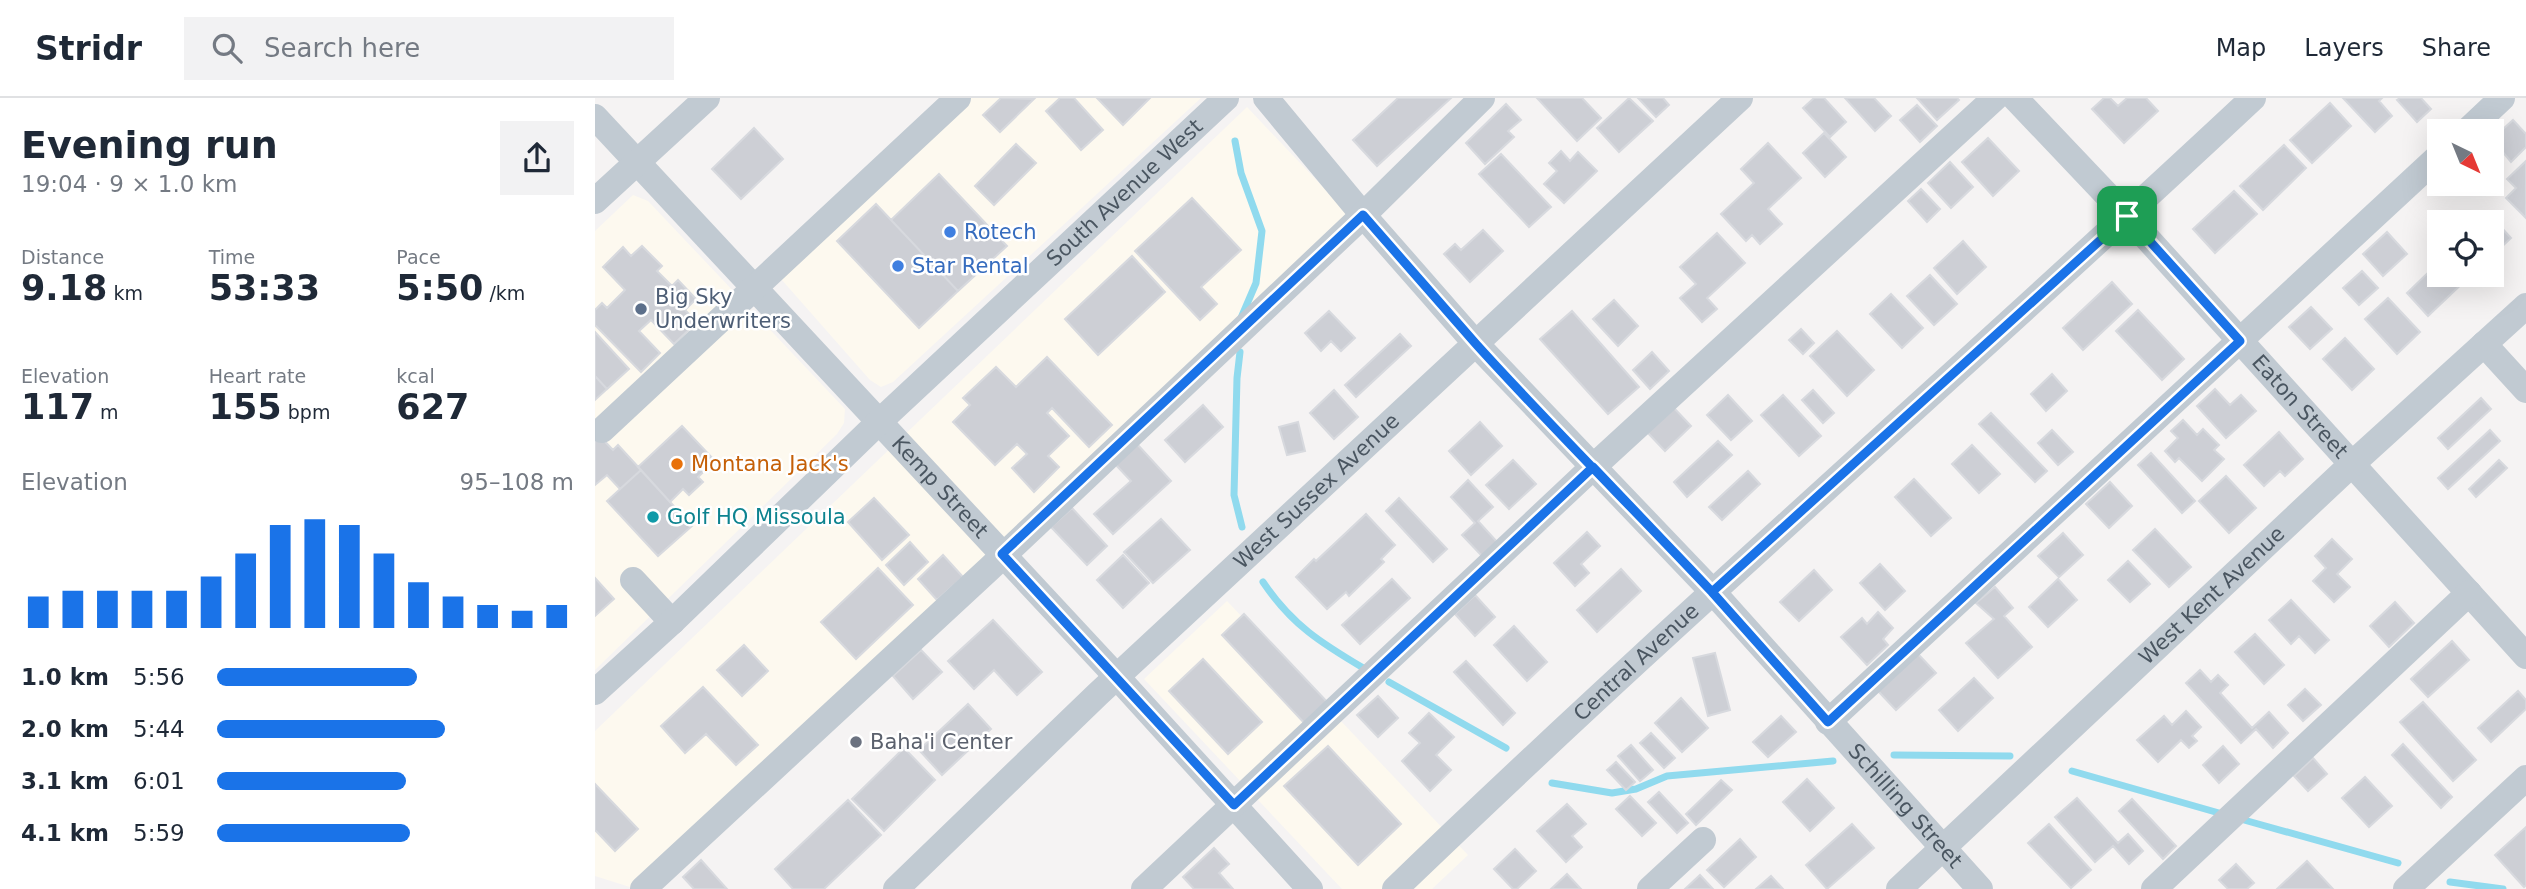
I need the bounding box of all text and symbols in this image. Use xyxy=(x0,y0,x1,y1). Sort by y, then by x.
search box xyxy=(184,17,674,80)
text: Stridr xyxy=(35,29,142,68)
icon: search xyxy=(208,29,246,67)
text: Search here xyxy=(264,33,420,63)
text: Map xyxy=(2216,34,2266,62)
text: Layers xyxy=(2304,34,2384,62)
text: Share xyxy=(2422,34,2491,62)
street label: South Avenue West xyxy=(1042,114,1207,271)
north arrow xyxy=(2427,119,2504,196)
map controls xyxy=(2427,119,2504,287)
button: share xyxy=(500,121,574,195)
text: Evening run xyxy=(21,123,278,167)
text: 19:04 · 9 × 1.0 km xyxy=(21,171,237,197)
pin xyxy=(2097,186,2157,246)
icon: arrive xyxy=(2108,197,2146,235)
button: locate xyxy=(2427,210,2504,287)
place label: Rotech xyxy=(964,220,1037,244)
marker: Rotech xyxy=(942,224,958,240)
text: Distance xyxy=(21,246,104,268)
text: Time xyxy=(209,246,255,268)
text: Pace xyxy=(396,246,441,268)
place label: Star Rental xyxy=(912,254,1029,278)
marker: Star Rental xyxy=(890,258,906,274)
text: 9.18 xyxy=(21,268,107,308)
text: 53:33 xyxy=(209,268,320,308)
text: 5:50 xyxy=(396,268,483,308)
text: km xyxy=(107,282,143,304)
text: /km xyxy=(483,282,525,304)
place label: Big Sky Underwriters xyxy=(655,285,791,333)
marker: Big Sky Underwriters xyxy=(633,301,649,317)
street label: Eaton Street xyxy=(2247,350,2353,463)
text: Elevation xyxy=(21,365,109,387)
text: Heart rate xyxy=(209,365,306,387)
text: kcal xyxy=(396,365,435,387)
text: 117 xyxy=(21,387,94,427)
text: 155 xyxy=(209,387,282,427)
text: 627 xyxy=(396,387,469,427)
text: m xyxy=(94,401,119,423)
text: bpm xyxy=(282,401,330,423)
street label: West Sussex Avenue xyxy=(1229,409,1404,574)
street label: Kemp Street xyxy=(887,431,993,543)
place label: Montana Jack's xyxy=(691,452,849,476)
marker: Montana Jack's xyxy=(669,456,685,472)
text: Elevation xyxy=(21,469,128,495)
text: 95–108 m xyxy=(460,469,574,495)
place label: Golf HQ Missoula xyxy=(667,505,846,529)
marker: Golf HQ Missoula xyxy=(645,509,661,525)
street label: West Kent Avenue xyxy=(2134,522,2289,669)
street label: Central Avenue xyxy=(1569,599,1704,726)
text: 1.0 km xyxy=(21,664,109,690)
text: 5:56 xyxy=(133,664,185,690)
text: 2.0 km xyxy=(21,716,109,742)
text: 5:44 xyxy=(133,716,185,742)
place label: Baha'i Center xyxy=(870,730,1013,754)
marker: Baha'i Center xyxy=(848,734,864,750)
street label: Schilling Street xyxy=(1843,739,1967,873)
text: 3.1 km xyxy=(21,768,109,794)
text: 6:01 xyxy=(133,768,185,794)
text: 4.1 km xyxy=(21,820,109,846)
text: 5:59 xyxy=(133,820,185,846)

